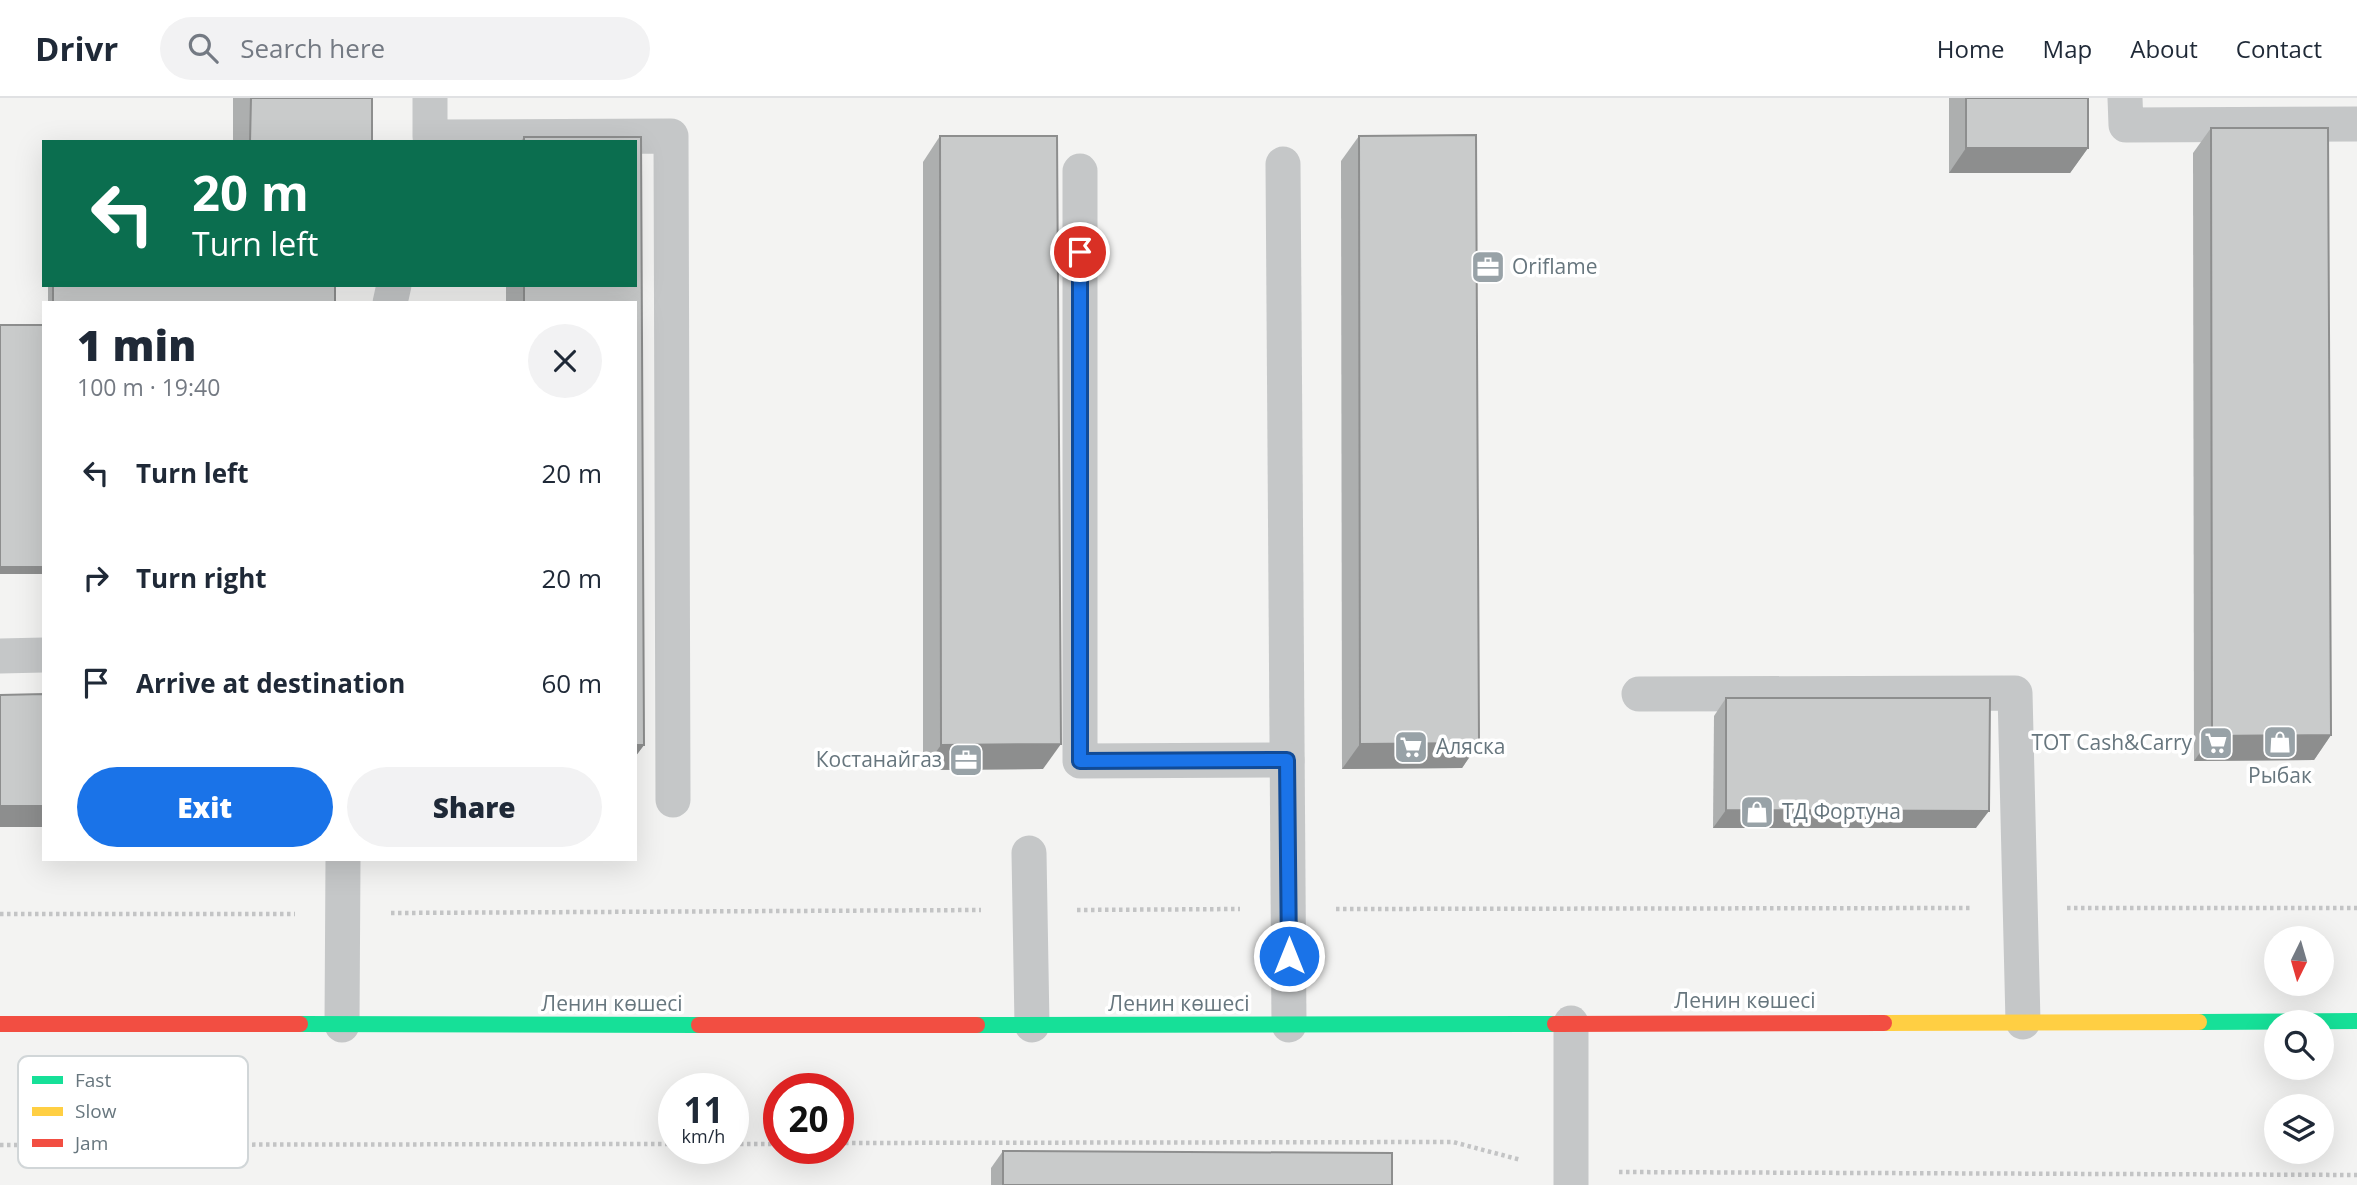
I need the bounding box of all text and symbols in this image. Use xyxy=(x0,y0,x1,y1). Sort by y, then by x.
search box xyxy=(160,17,650,80)
text: Drivr xyxy=(35,26,118,71)
icon: search xyxy=(184,29,222,67)
text: Search here xyxy=(240,30,385,66)
text: Home xyxy=(1937,32,2005,65)
text: Map xyxy=(2043,32,2092,65)
text: About xyxy=(2130,32,2198,65)
text: Contact xyxy=(2236,32,2322,65)
text: 20 m xyxy=(192,159,309,225)
icon: left xyxy=(77,168,168,259)
text: Turn left xyxy=(192,222,318,265)
pin xyxy=(1050,222,1110,282)
icon: arrive xyxy=(1061,233,1099,271)
office icon: Oriflame xyxy=(1469,248,1507,286)
place label: Oriflame xyxy=(1512,252,1598,280)
text: 1 min xyxy=(77,316,196,373)
button: close xyxy=(528,324,602,398)
text: 100 m · 19:40 xyxy=(77,371,220,403)
icon: left xyxy=(77,454,115,492)
text: Turn left xyxy=(136,455,248,491)
text: 20 m xyxy=(541,455,602,491)
icon: right xyxy=(77,559,115,597)
text: Turn right xyxy=(136,560,267,596)
text: 20 m xyxy=(541,560,602,596)
icon: arrive xyxy=(77,664,115,702)
text: Arrive at destination xyxy=(136,665,405,701)
text: 60 m xyxy=(541,665,602,701)
shop icon: Рыбак xyxy=(2261,723,2299,761)
supermarket icon: ТОТ Cash&Carry xyxy=(2197,724,2235,762)
supermarket icon: Аляска xyxy=(1392,728,1430,766)
place label: ТОТ Cash&Carry xyxy=(2031,728,2192,756)
place label: Аляска xyxy=(1436,732,1506,760)
office icon: Костанайгаз xyxy=(947,741,985,779)
place label: Костанайгаз xyxy=(816,745,942,773)
place label: Рыбак xyxy=(2248,761,2312,789)
button: Exit xyxy=(77,767,333,847)
button: Share xyxy=(347,767,602,847)
shop icon: ТД Фортуна xyxy=(1738,793,1776,831)
place label: ТД Фортуна xyxy=(1782,797,1901,825)
position arrow xyxy=(1252,919,1326,993)
north arrow xyxy=(2264,926,2334,996)
map controls xyxy=(2264,926,2334,1164)
street label: Ленин көшесі xyxy=(1674,986,1816,1014)
street label: Ленин көшесі xyxy=(541,989,683,1017)
street label: Ленин көшесі xyxy=(1108,989,1250,1017)
button: search xyxy=(2264,1010,2334,1080)
legend xyxy=(18,1056,248,1168)
text: Fast xyxy=(75,1067,111,1093)
speed limit sign: 20 xyxy=(763,1073,854,1164)
text: 11 xyxy=(683,1086,724,1133)
button: layers xyxy=(2264,1094,2334,1164)
text: Slow xyxy=(75,1098,117,1124)
text: km/h xyxy=(682,1124,725,1148)
text: Jam xyxy=(73,1130,108,1156)

